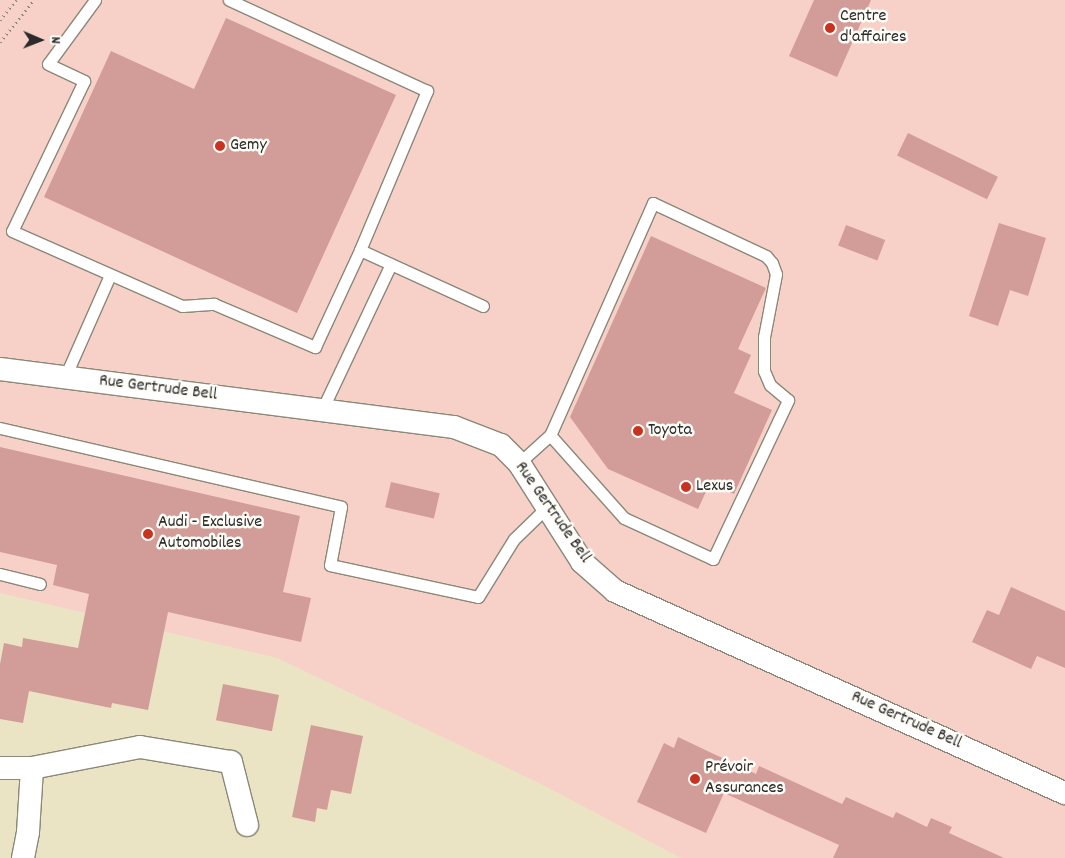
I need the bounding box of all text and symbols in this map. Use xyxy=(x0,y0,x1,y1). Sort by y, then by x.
place label: Centre d'affaires xyxy=(840,7,907,50)
north arrow xyxy=(15,15,65,65)
marker: Centre d'affaires xyxy=(824,22,836,34)
text: N xyxy=(45,37,65,44)
place label: Gemy xyxy=(230,135,267,157)
marker: Gemy xyxy=(214,140,226,152)
street label: Rue Gertrude Bell xyxy=(98,371,218,407)
place label: Toyota xyxy=(648,420,692,442)
marker: Toyota xyxy=(632,425,644,437)
street label: Rue Gertrude Bell xyxy=(509,458,595,568)
place label: Lexus xyxy=(696,476,733,498)
marker: Lexus xyxy=(680,481,692,493)
place label: Audi - Exclusive Automobiles xyxy=(158,513,262,556)
marker: Audi - Exclusive Automobiles xyxy=(142,528,154,540)
street label: Rue Gertrude Bell xyxy=(847,687,965,755)
place label: Prévoir Assurances xyxy=(705,758,784,801)
marker: Prévoir Assurances xyxy=(689,773,701,785)

